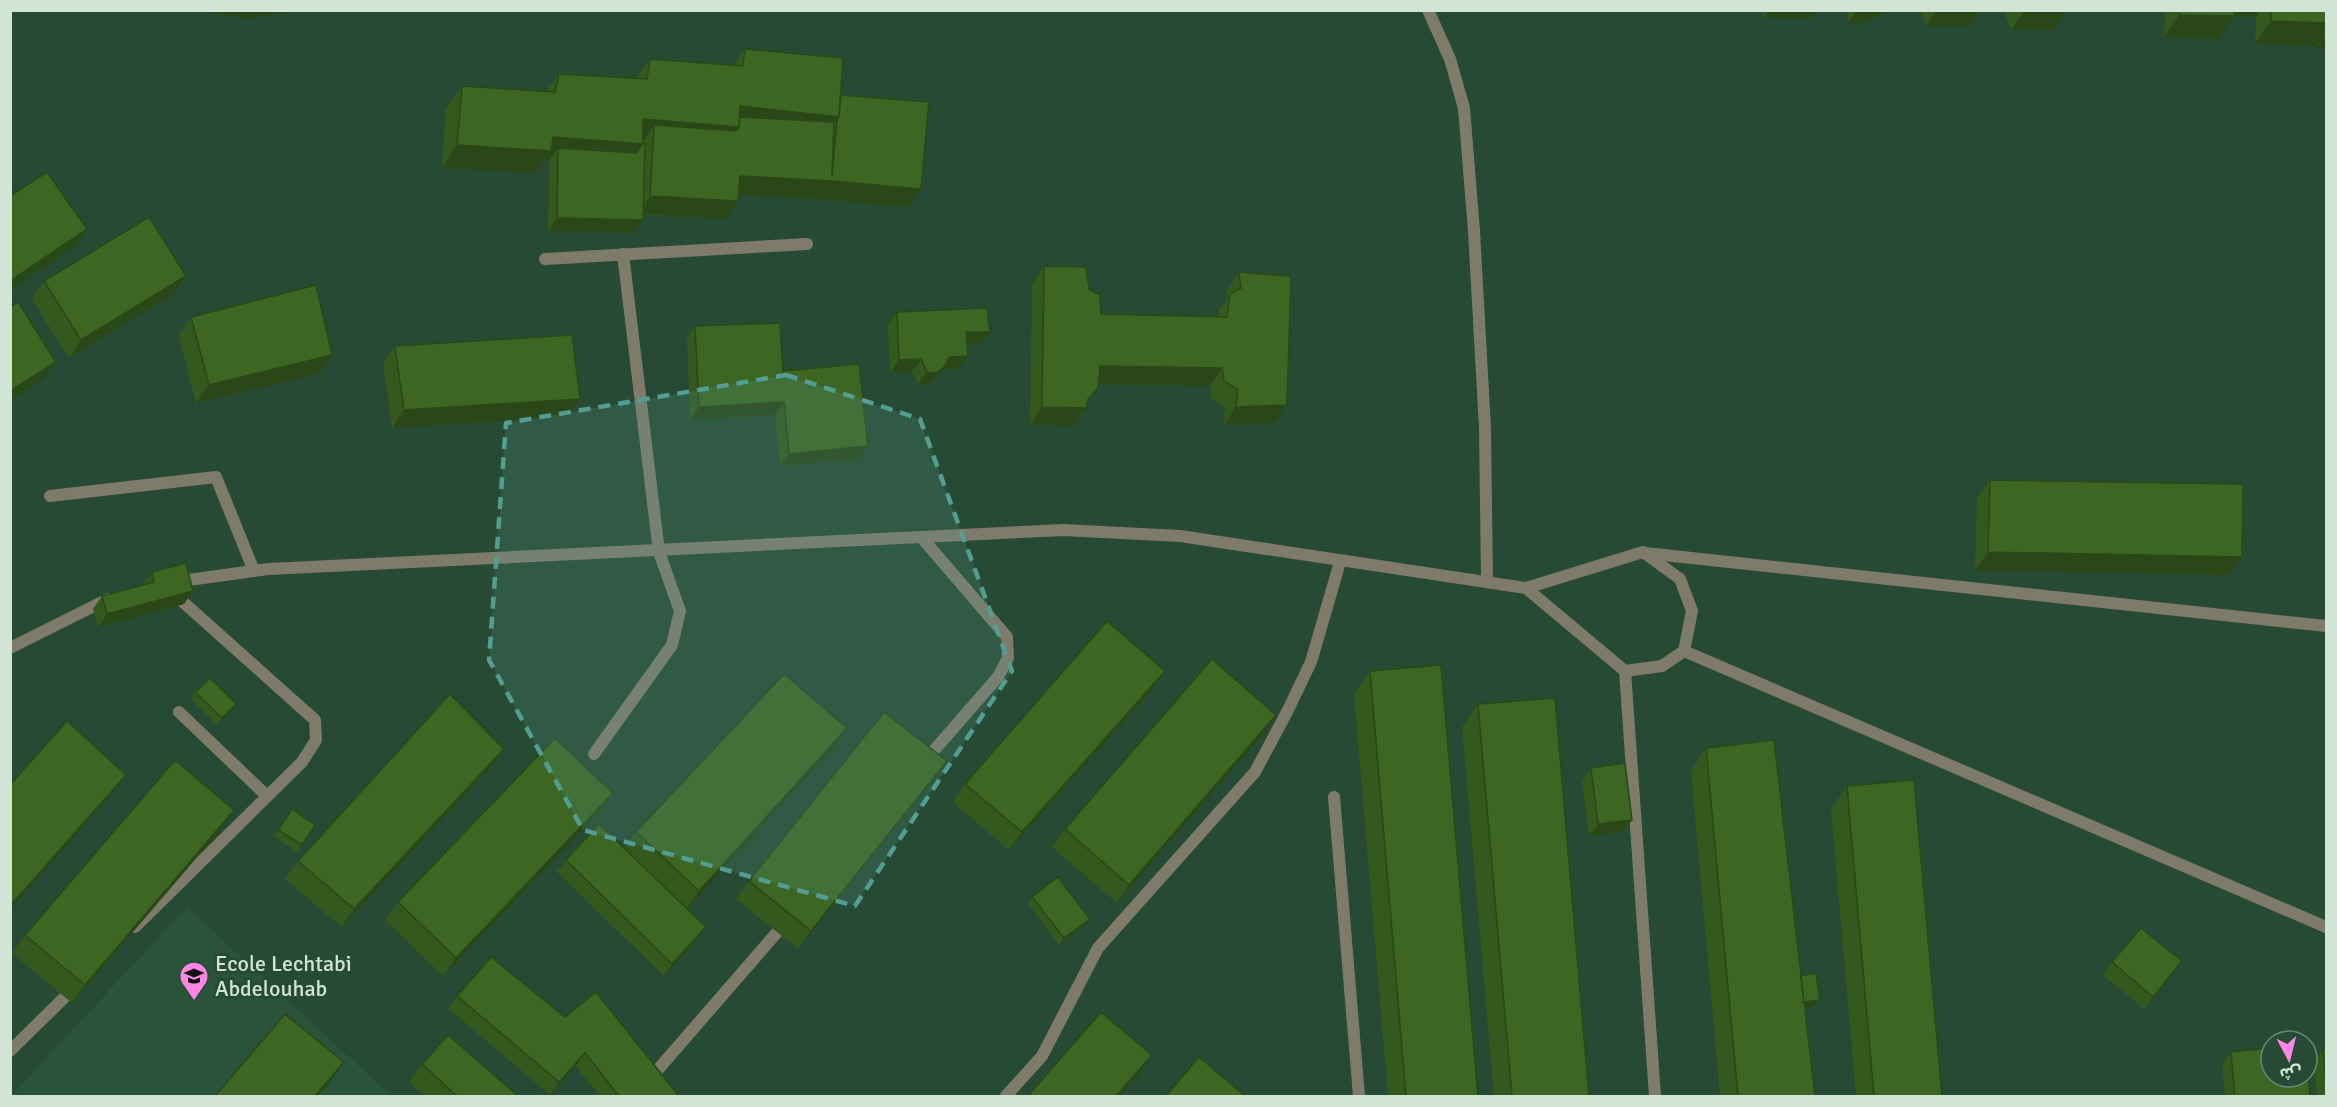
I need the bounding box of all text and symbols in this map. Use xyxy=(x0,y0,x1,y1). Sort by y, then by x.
place label: Ecole Lechtabi Abdelouhab xyxy=(215,950,352,1002)
school or university icon: Ecole Lechtabi Abdelouhab xyxy=(178,960,210,1002)
north arrow xyxy=(2259,1029,2319,1089)
text: ش xyxy=(2279,1062,2303,1084)

